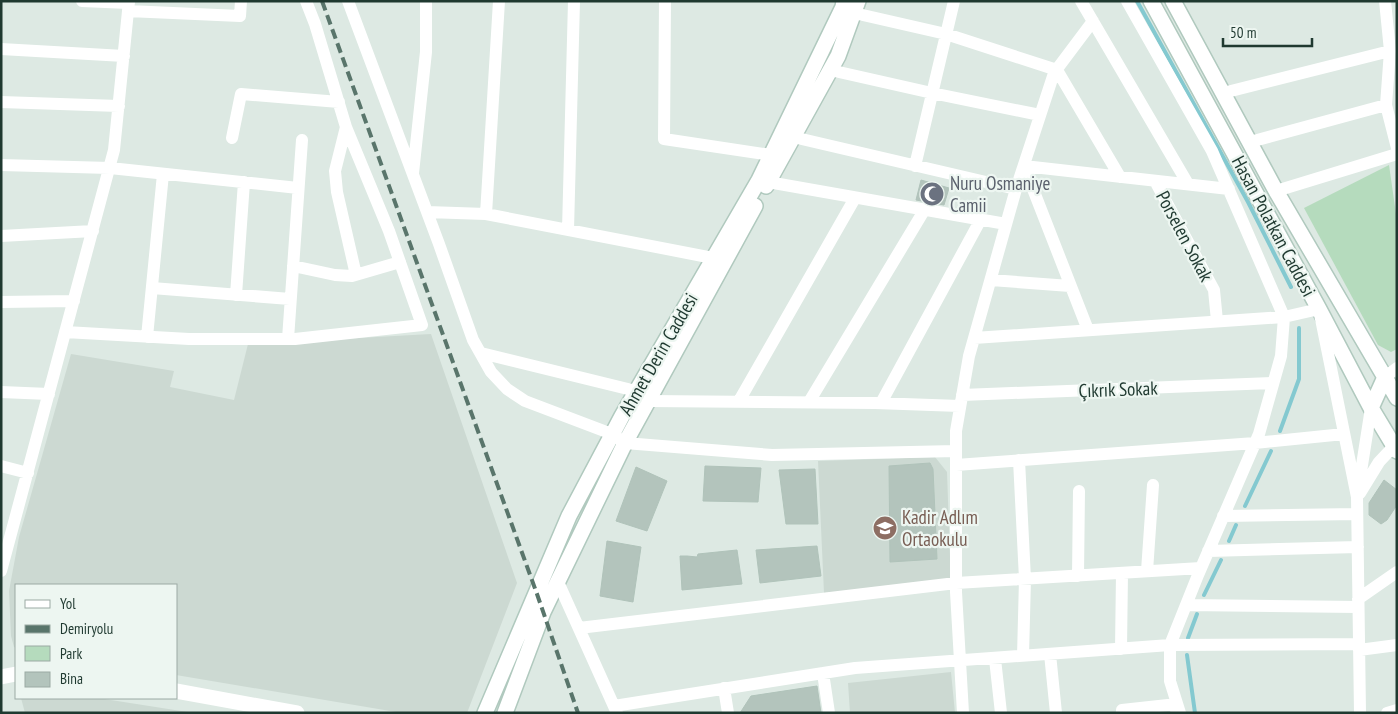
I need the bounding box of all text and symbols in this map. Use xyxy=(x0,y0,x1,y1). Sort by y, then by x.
scale bar xyxy=(1223,15,1312,47)
text: 50 m xyxy=(1230,23,1256,42)
street label: Hasan Polatkan Caddesi xyxy=(1227,152,1321,300)
place label: Nuru Osmaniye Camii xyxy=(950,171,1050,217)
mosque icon: Nuru Osmaniye Camii xyxy=(919,181,945,207)
street label: Porselen Sokak xyxy=(1151,187,1219,286)
street label: Ahmet Derin Caddesi xyxy=(613,289,703,419)
street label: Çıkrık Sokak xyxy=(1078,376,1159,402)
place label: Kadir Adlım Ortaokulu xyxy=(902,505,978,551)
school or university icon: Kadir Adlım Ortaokulu xyxy=(872,515,898,541)
legend xyxy=(15,584,178,699)
text: Yol xyxy=(60,594,76,613)
text: Demiryolu xyxy=(60,619,113,638)
text: Park xyxy=(60,644,82,663)
text: Bina xyxy=(60,669,83,688)

